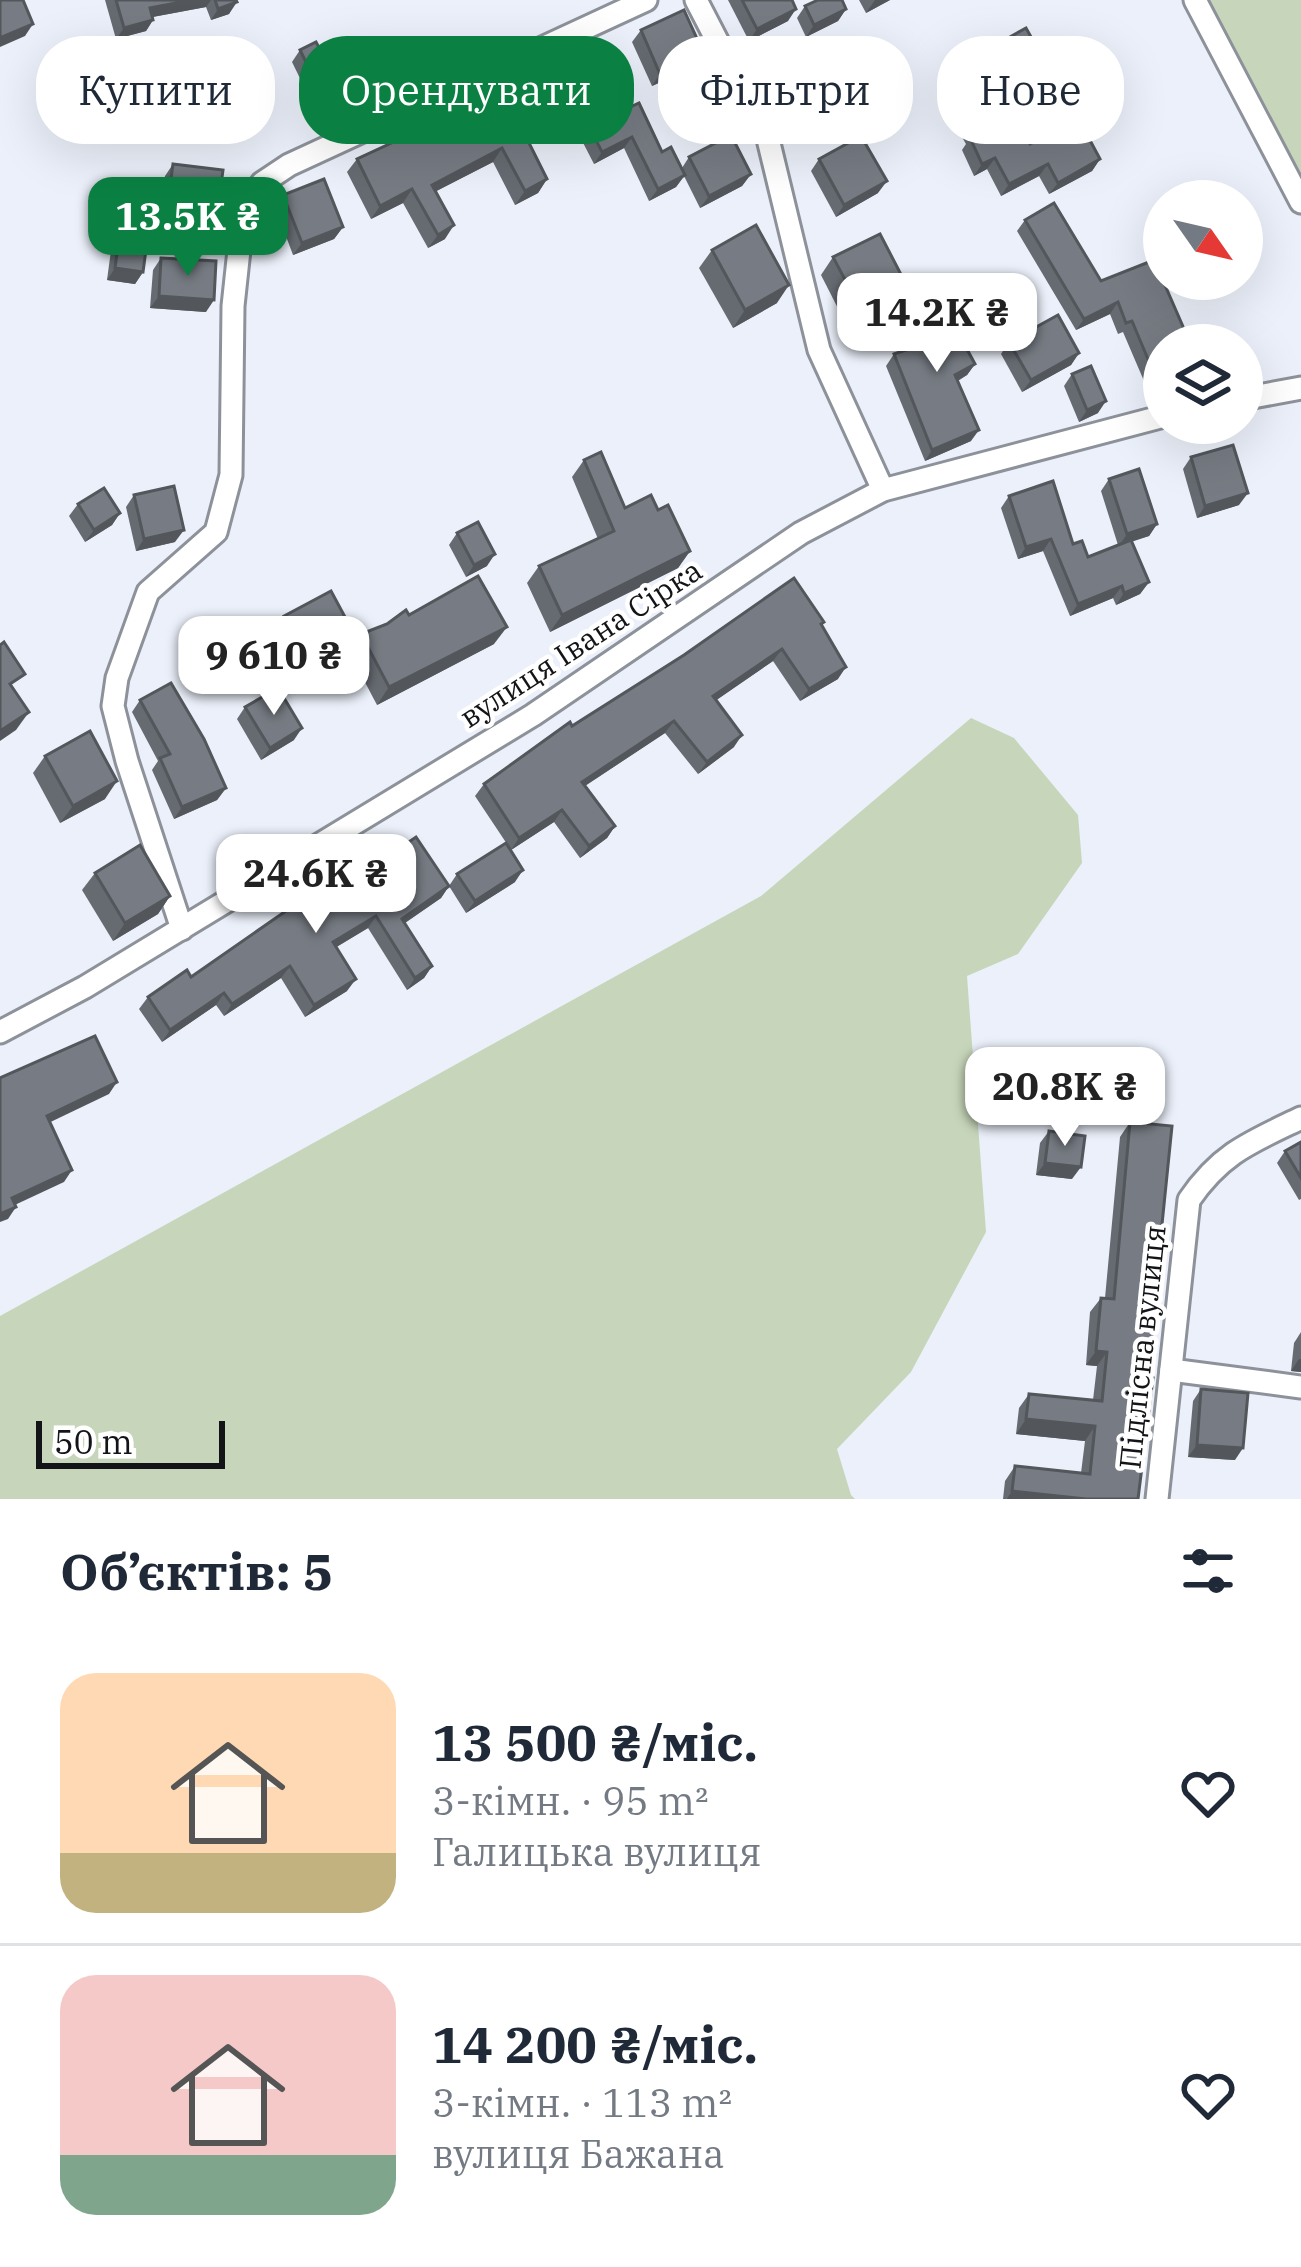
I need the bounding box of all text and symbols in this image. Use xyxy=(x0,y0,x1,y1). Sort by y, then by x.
chip: Купити xyxy=(36,36,275,144)
chip: Орендувати xyxy=(299,36,634,144)
chip: Фільтри xyxy=(658,36,913,144)
chip: Нове xyxy=(937,36,1124,144)
pin: 13.5K ₴ xyxy=(77,177,299,279)
north arrow xyxy=(1143,180,1263,300)
map controls xyxy=(1143,180,1263,444)
text: 13.5K ₴ xyxy=(115,190,261,241)
pin: 14.2K ₴ xyxy=(826,273,1048,375)
text: 14.2K ₴ xyxy=(864,286,1010,337)
button: layers xyxy=(1143,324,1263,444)
street label: вулиця Івана Сірка xyxy=(452,550,709,736)
pin: 9 610 ₴ xyxy=(163,616,385,718)
text: 9 610 ₴ xyxy=(205,629,343,680)
pin: 24.6K ₴ xyxy=(205,834,427,936)
text: 24.6K ₴ xyxy=(243,847,389,898)
pin: 20.8K ₴ xyxy=(954,1047,1176,1149)
text: 20.8K ₴ xyxy=(992,1060,1138,1111)
street label: Підлісна вулиця xyxy=(1109,1223,1174,1471)
scale bar xyxy=(36,1415,225,1468)
text: 50 m xyxy=(54,1420,133,1463)
text: Об’єктів: 5 xyxy=(60,1538,333,1604)
icon: filters xyxy=(1175,1538,1241,1604)
text: 13 500 ₴/міс. xyxy=(432,1709,758,1775)
icon: home xyxy=(156,1721,300,1865)
icon: heart xyxy=(1175,1760,1241,1826)
text: 3-кімн. · 95 m² xyxy=(432,1775,708,1826)
text: Галицька вулиця xyxy=(432,1826,762,1877)
text: 14 200 ₴/міс. xyxy=(432,2011,758,2077)
icon: home xyxy=(156,2023,300,2167)
icon: heart xyxy=(1175,2062,1241,2128)
text: 3-кімн. · 113 m² xyxy=(432,2077,732,2128)
text: вулиця Бажана xyxy=(432,2128,724,2179)

